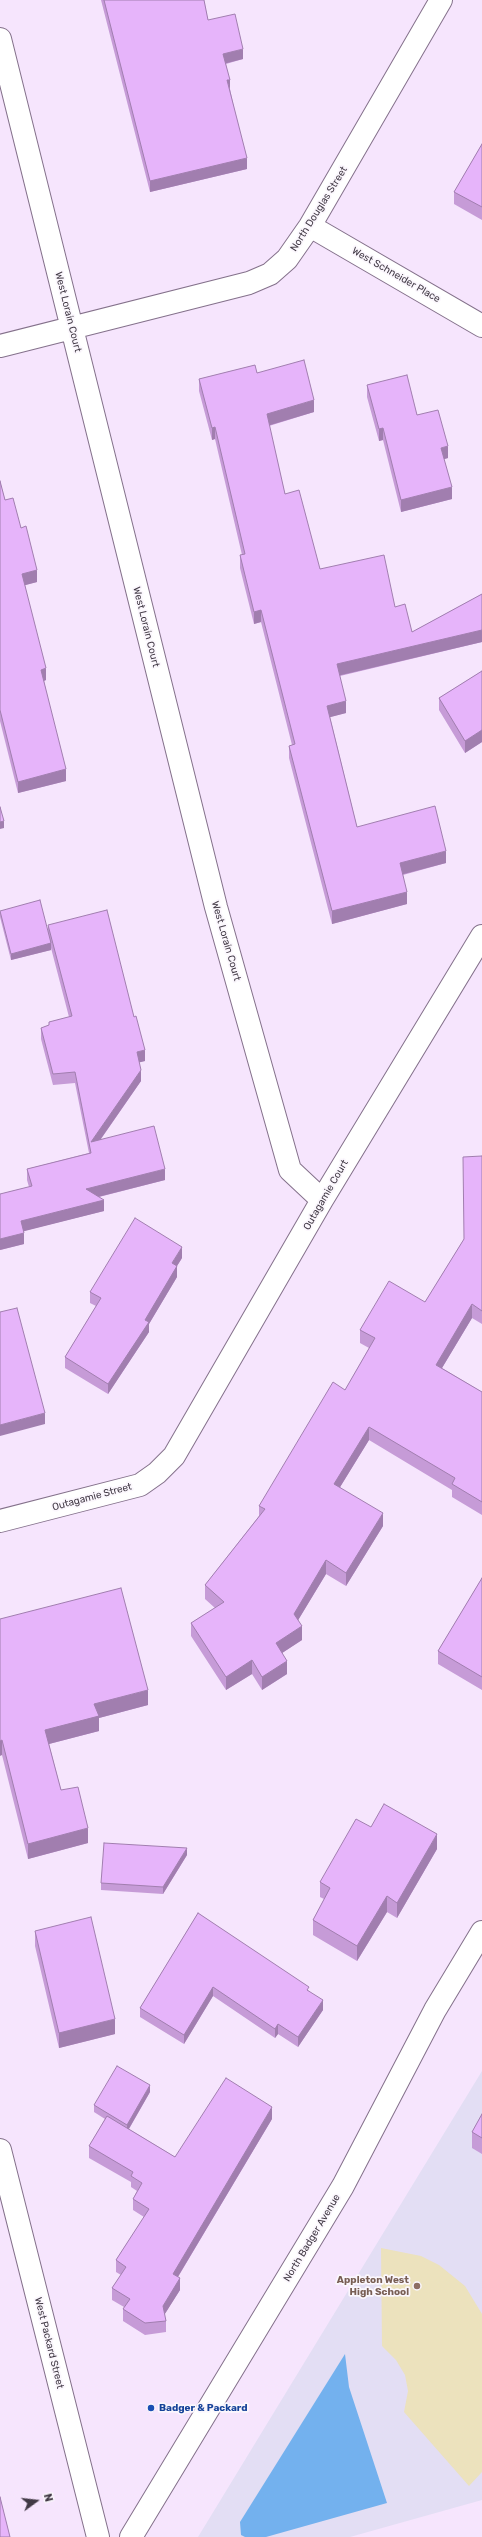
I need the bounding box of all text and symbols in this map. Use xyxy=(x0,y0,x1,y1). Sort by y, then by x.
street label: North Douglas Street xyxy=(288,164,350,254)
street label: West Schneider Place xyxy=(350,245,442,305)
street label: West Lorain Court xyxy=(52,271,84,353)
street label: West Lorain Court xyxy=(130,586,162,668)
street label: West Lorain Court xyxy=(209,900,243,982)
street label: Outagamie Court xyxy=(301,1158,351,1232)
street label: Outagamie Street xyxy=(51,1481,133,1513)
street label: North Badger Avenue xyxy=(281,2192,343,2284)
place label: Appleton West High School xyxy=(337,2274,409,2298)
marker: Appleton West High School xyxy=(412,2281,422,2291)
street label: West Packard Street xyxy=(32,2296,66,2390)
place label: Badger & Packard xyxy=(159,2402,248,2414)
marker: Badger & Packard xyxy=(146,2403,156,2413)
north arrow xyxy=(16,2481,56,2521)
text: N xyxy=(41,2492,55,2503)

